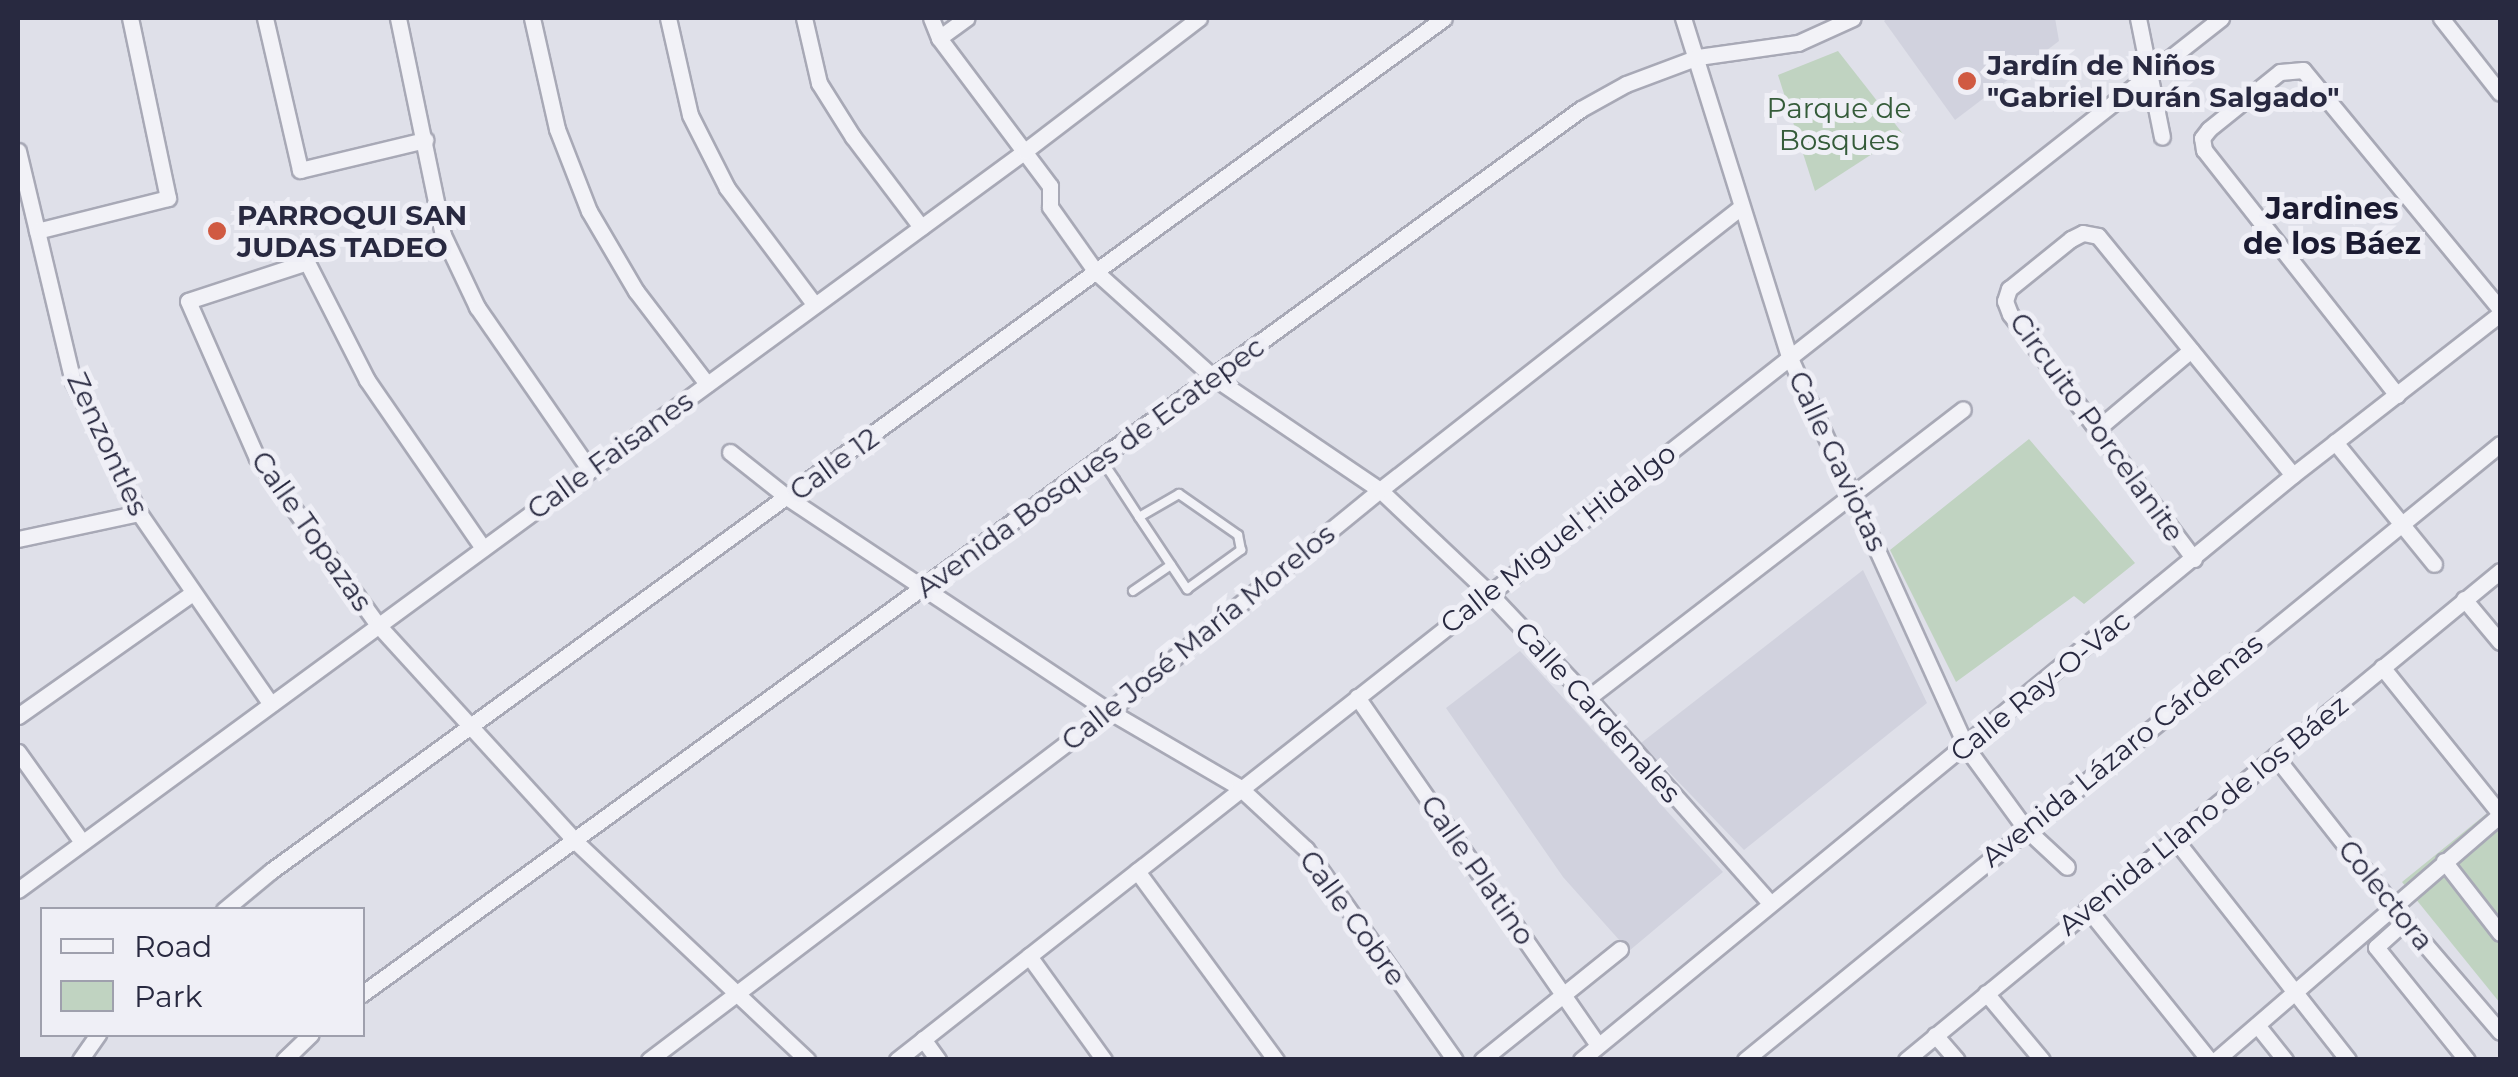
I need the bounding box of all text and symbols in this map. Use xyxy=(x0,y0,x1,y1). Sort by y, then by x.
place label: Jardín de Niños "Gabriel Durán Salgado" xyxy=(1987,48,2339,114)
marker: Jardín de Niños "Gabriel Durán Salgado" xyxy=(1956,70,1978,92)
park label: Parque de Bosques xyxy=(1766,91,1912,157)
district label: Jardines de los Báez xyxy=(2243,191,2421,262)
place label: PARROQUI SAN JUDAS TADEO xyxy=(237,198,467,264)
marker: PARROQUI SAN JUDAS TADEO xyxy=(206,220,228,242)
street label: Circuito Porcelanite xyxy=(2003,306,2191,548)
street label: Avenida Bosques de Ecatepec xyxy=(910,329,1270,605)
street label: Calle Gaviotas xyxy=(1782,366,1894,556)
street label: Zenzontles xyxy=(60,367,156,521)
street label: Calle Faisanes xyxy=(521,384,699,526)
street label: Calle 12 xyxy=(783,421,885,507)
street label: Calle Miguel Hidalgo xyxy=(1434,436,1682,640)
street label: Calle Topazas xyxy=(244,445,380,617)
street label: Calle José María Morelos xyxy=(1055,517,1341,757)
street label: Calle Ray-O-Vac xyxy=(1943,603,2137,769)
street label: Calle Cardenales xyxy=(1508,615,1688,809)
street label: Avenida Lázaro Cárdenas xyxy=(1975,626,2269,874)
street label: Avenida Llano de los Báez xyxy=(2051,688,2355,942)
street label: Calle Platino xyxy=(1414,789,1542,951)
street label: Colectora xyxy=(2331,833,2441,957)
street label: Calle Cobre xyxy=(1293,844,1413,992)
legend xyxy=(40,907,365,1037)
text: Road xyxy=(134,928,212,965)
text: Park xyxy=(134,978,203,1015)

